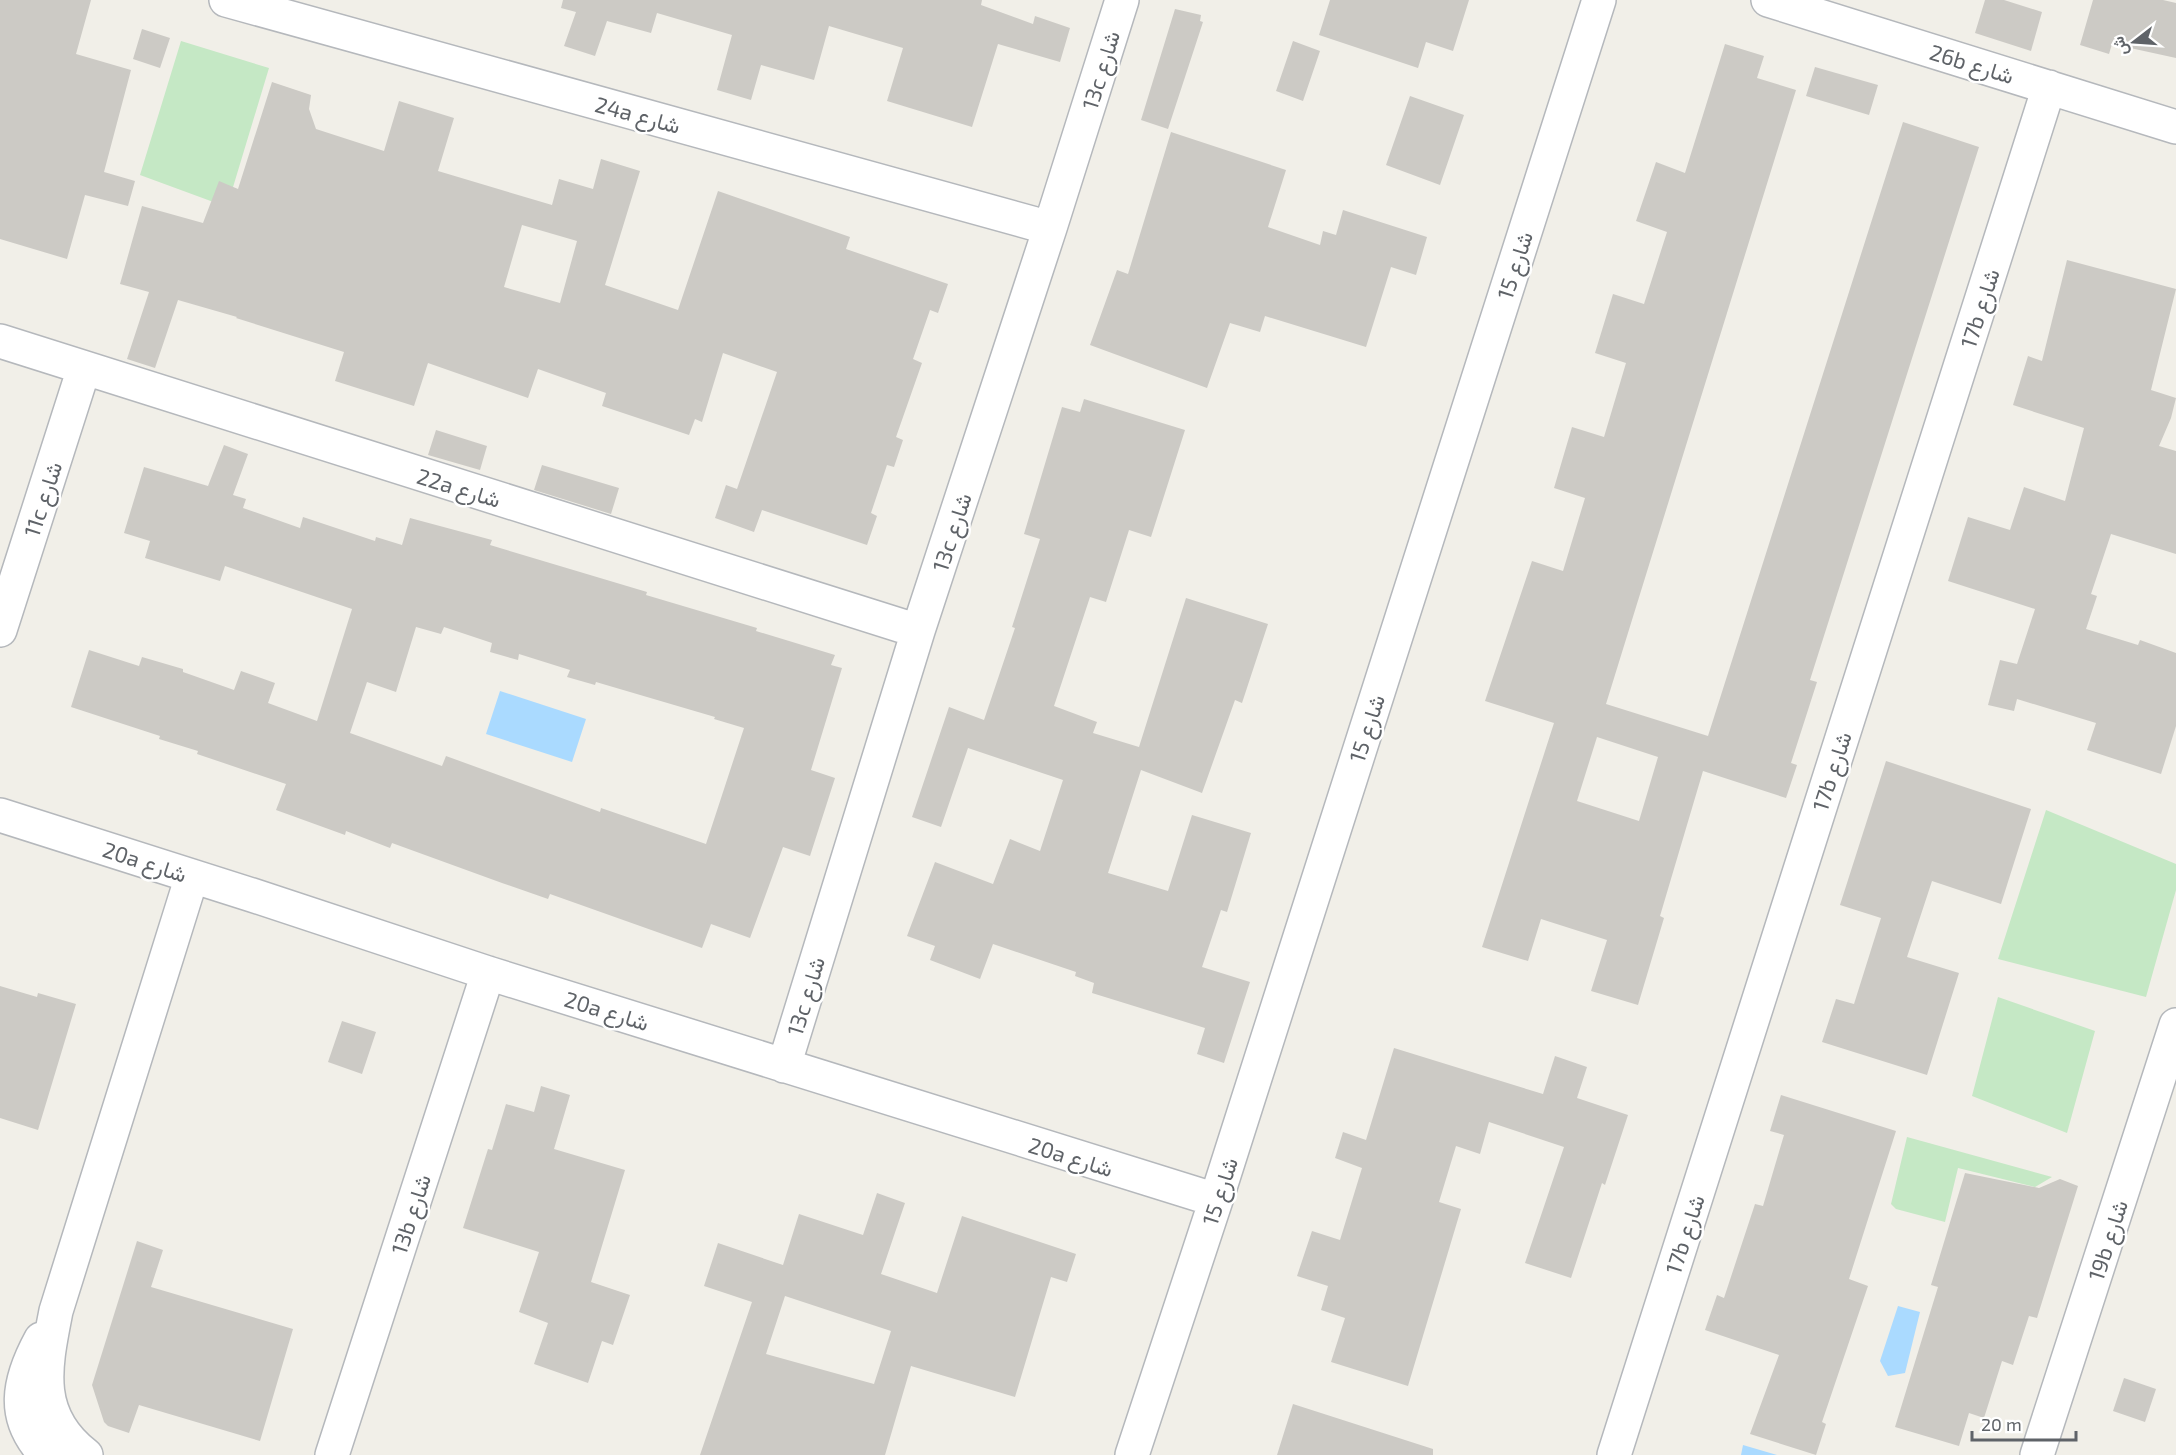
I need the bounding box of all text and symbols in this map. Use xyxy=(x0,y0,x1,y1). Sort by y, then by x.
north arrow xyxy=(2104,12,2164,72)
street label: 13c شارع xyxy=(1076,28,1127,113)
text: ش xyxy=(2107,34,2132,59)
street label: 26b شارع xyxy=(1926,38,2017,91)
street label: 24a شارع xyxy=(592,90,683,141)
street label: شارع 15 xyxy=(1491,228,1540,303)
street label: 17b شارع xyxy=(1954,265,2007,352)
street label: 11c شارع xyxy=(18,458,69,541)
street label: 22a شارع xyxy=(413,462,504,515)
street label: 13c شارع xyxy=(926,490,979,575)
street label: شارع 15 xyxy=(1343,691,1392,766)
street label: 17b شارع xyxy=(1806,728,1859,815)
street label: 20a شارع xyxy=(99,835,190,890)
street label: 13c شارع xyxy=(781,954,832,1039)
street label: 20a شارع xyxy=(561,985,652,1038)
street label: 20a شارع xyxy=(1025,1131,1116,1184)
street label: شارع 15 xyxy=(1196,1154,1245,1229)
street label: 13b شارع xyxy=(385,1171,438,1258)
street label: 17b شارع xyxy=(1659,1191,1712,1278)
street label: 19b شارع xyxy=(2082,1196,2135,1284)
scale bar xyxy=(1972,1404,2076,1442)
text: 20 m xyxy=(1981,1413,2022,1435)

